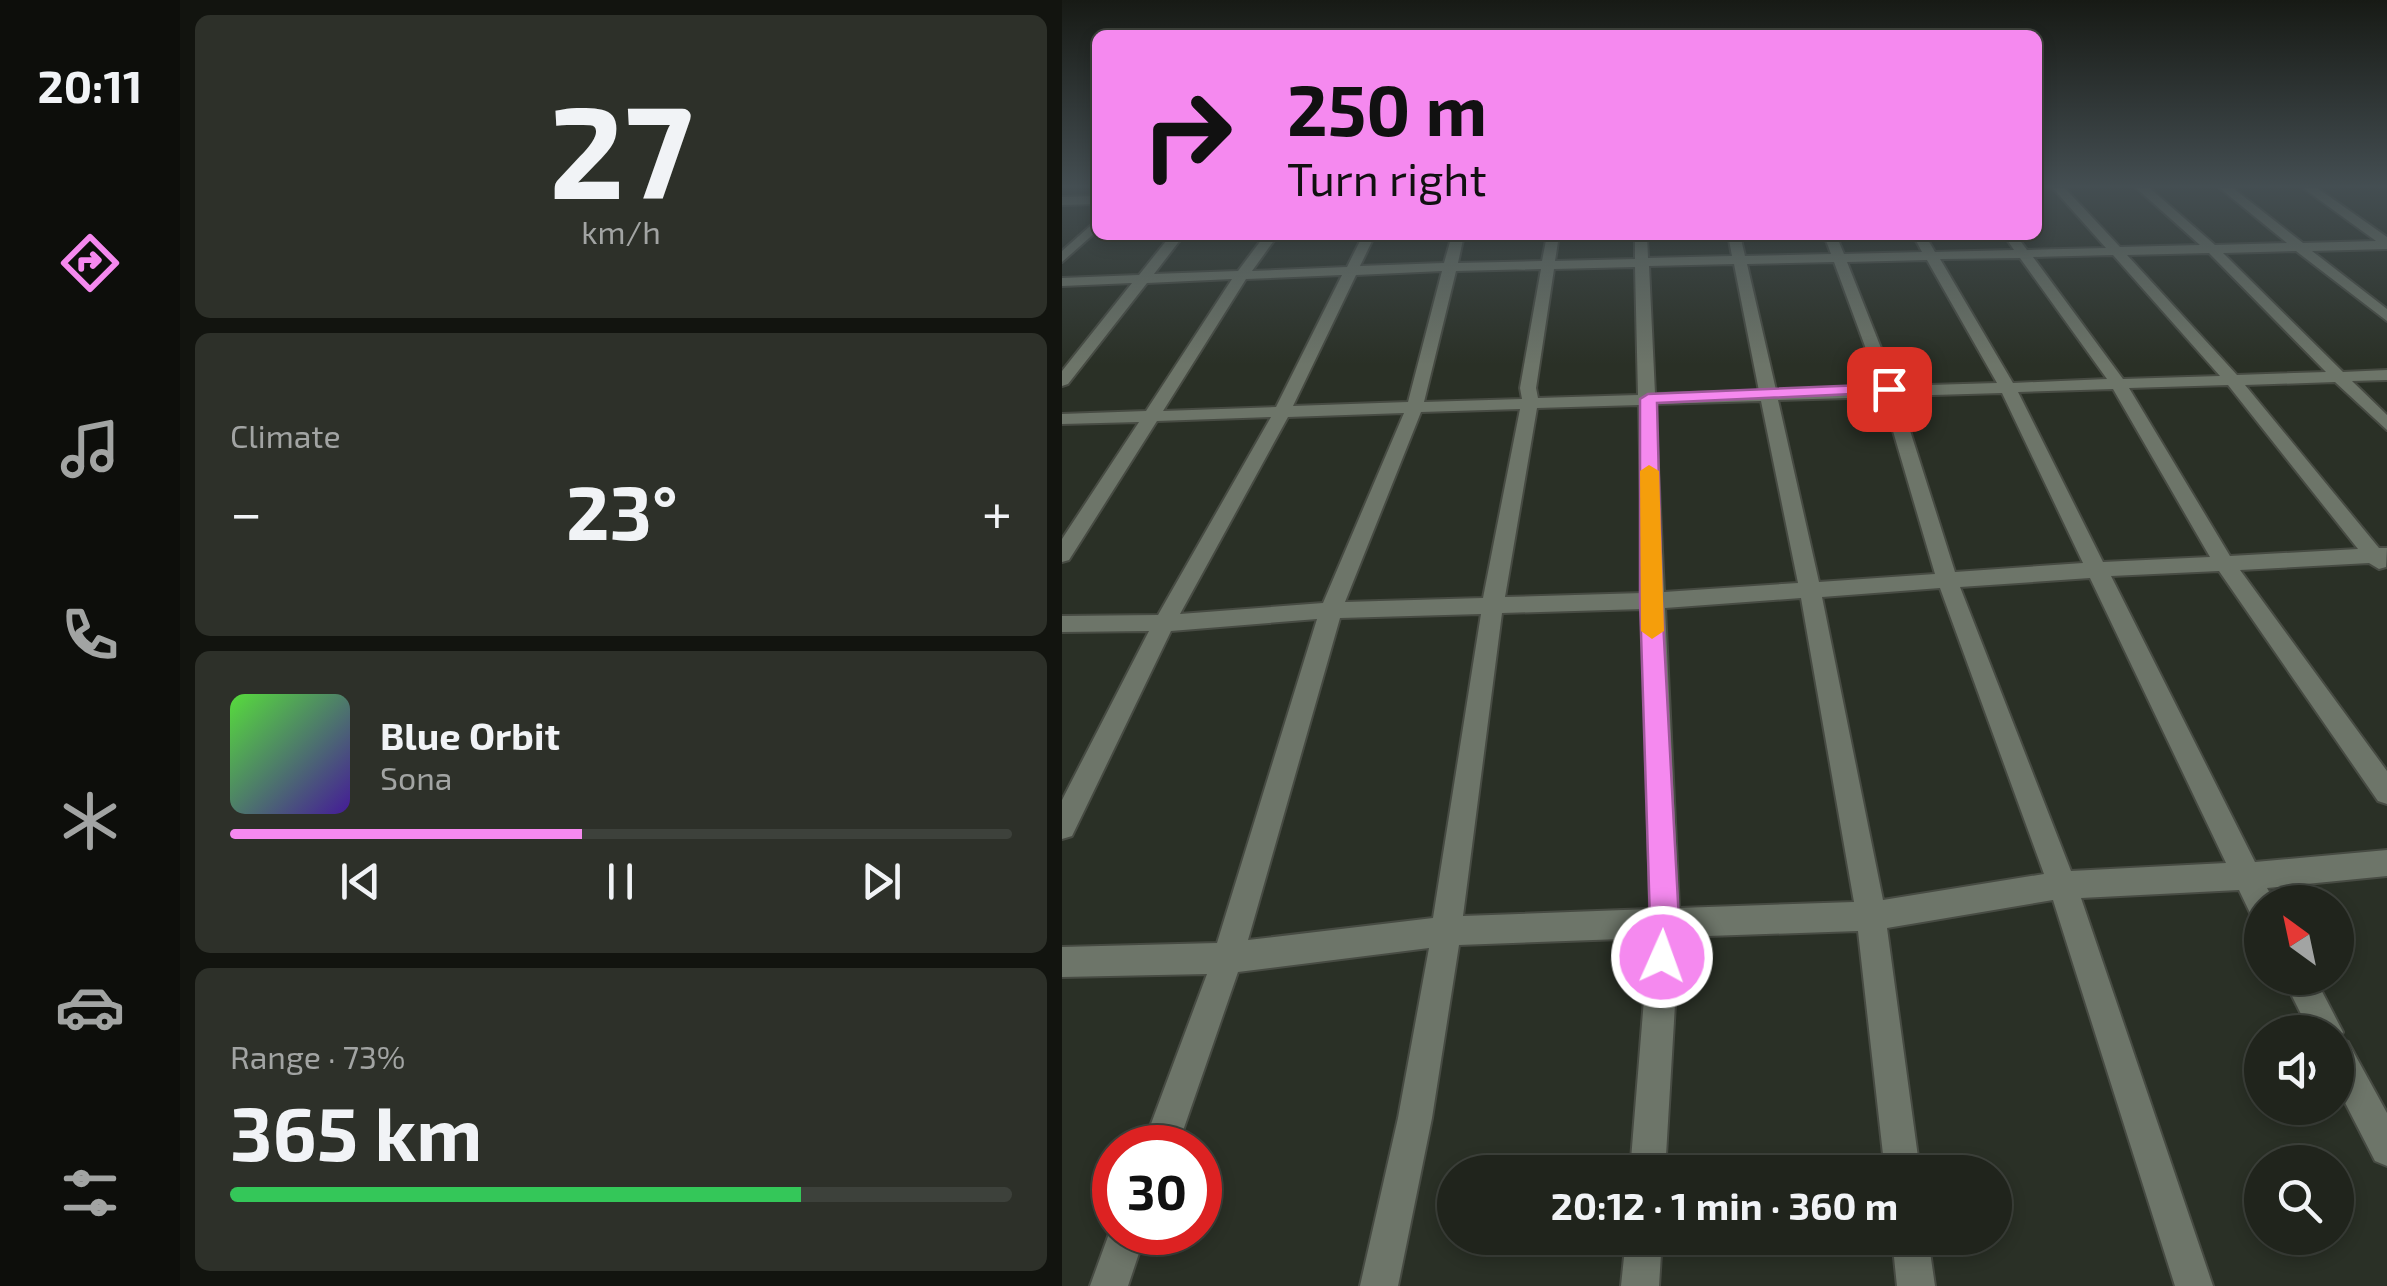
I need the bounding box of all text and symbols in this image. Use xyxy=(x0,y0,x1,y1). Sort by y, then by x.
text: 20:11 xyxy=(38,58,143,112)
text: 250 m xyxy=(1287,66,1487,150)
text: 27 xyxy=(549,69,693,225)
icon: right xyxy=(1122,70,1252,200)
text: Turn right xyxy=(1287,151,1487,205)
text: km/h xyxy=(581,212,661,250)
icon: directions xyxy=(55,228,125,298)
pin xyxy=(1847,347,1932,432)
icon: arrive xyxy=(1862,362,1917,417)
icon: music xyxy=(55,414,125,484)
text: Climate xyxy=(230,416,341,454)
text: 23° xyxy=(566,465,678,555)
text: − xyxy=(230,478,262,544)
text: + xyxy=(982,478,1012,544)
icon: phone xyxy=(55,600,125,670)
text: Blue Orbit xyxy=(380,712,560,758)
text: Sona xyxy=(380,758,452,796)
icon: climate xyxy=(55,786,125,856)
icon: previous xyxy=(333,854,388,909)
icon: pause xyxy=(593,854,648,909)
icon: next xyxy=(854,854,909,909)
north arrow xyxy=(2244,885,2354,995)
map controls xyxy=(2244,885,2354,1255)
position arrow xyxy=(1610,905,1714,1009)
icon: car xyxy=(55,972,125,1042)
button: sound xyxy=(2244,1015,2354,1125)
text: Range · 73% xyxy=(230,1037,405,1075)
text: 365 km xyxy=(230,1086,482,1176)
speed limit sign: 30 xyxy=(1092,1125,1222,1255)
button: search xyxy=(2244,1145,2354,1255)
icon: filters xyxy=(55,1158,125,1228)
text: 20:12 · 1 min · 360 m xyxy=(1551,1182,1898,1228)

